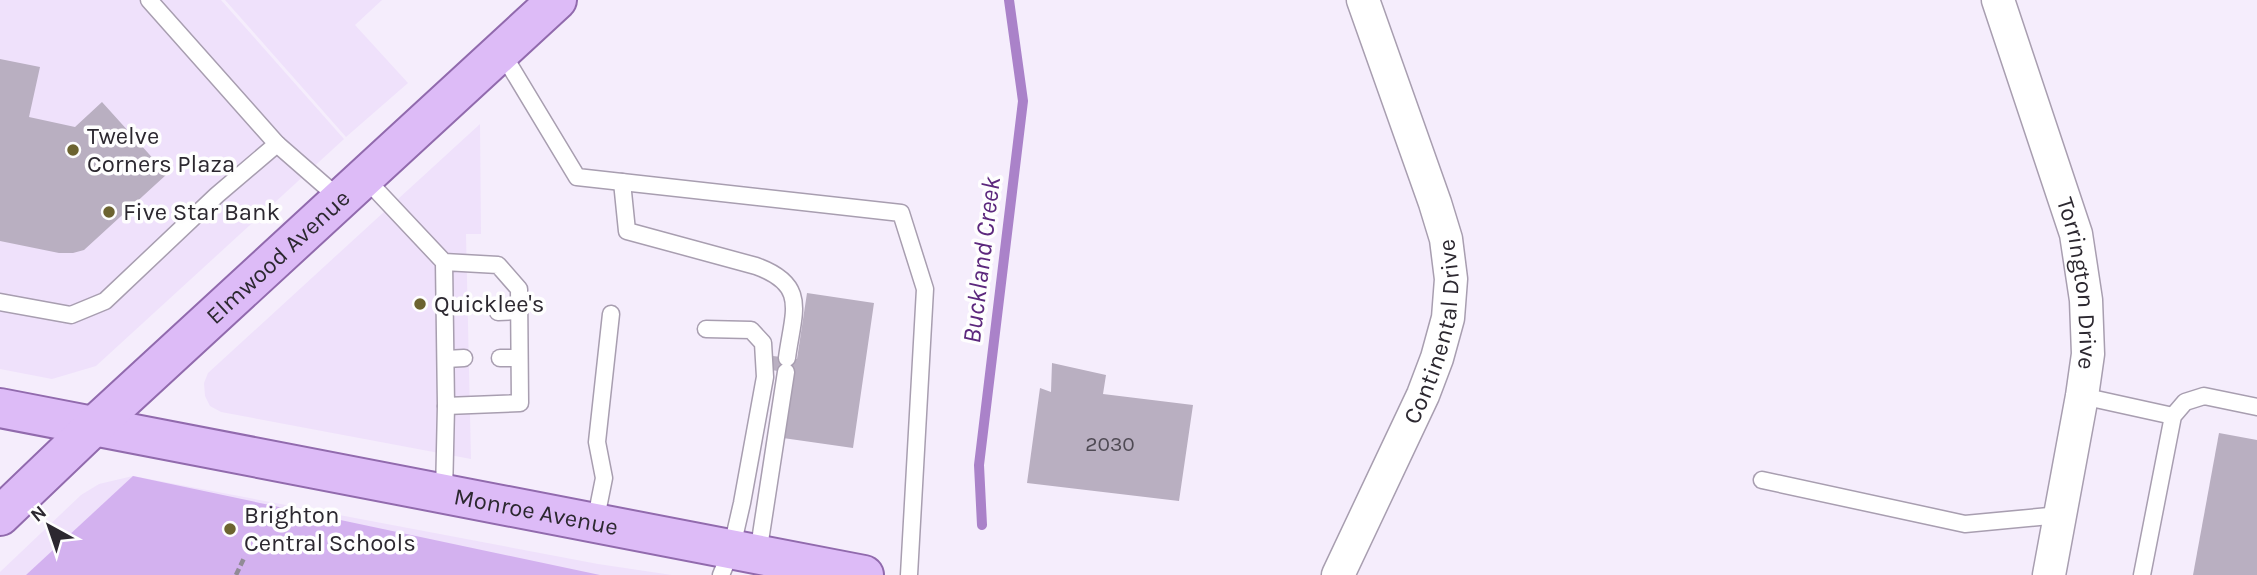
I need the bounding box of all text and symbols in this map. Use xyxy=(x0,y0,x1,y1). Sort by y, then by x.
place label: Twelve Corners Plaza xyxy=(87,122,235,178)
marker: Twelve Corners Plaza xyxy=(65,142,81,158)
water label: Buckland Creek xyxy=(956,174,1007,345)
street label: Elmwood Avenue xyxy=(200,184,356,330)
street label: Torrington Drive xyxy=(2051,194,2102,371)
place label: Five Star Bank xyxy=(123,198,280,226)
marker: Five Star Bank xyxy=(101,204,117,220)
street label: Continental Drive xyxy=(1397,238,1465,428)
place label: Quicklee's xyxy=(434,290,544,318)
marker: Quicklee's xyxy=(412,296,428,312)
house number: 2030 xyxy=(1085,432,1135,456)
street label: Monroe Avenue xyxy=(452,482,621,541)
north arrow xyxy=(14,491,84,561)
text: N xyxy=(26,501,51,527)
place label: Brighton Central Schools xyxy=(244,501,416,557)
marker: Brighton Central Schools xyxy=(222,521,238,537)

